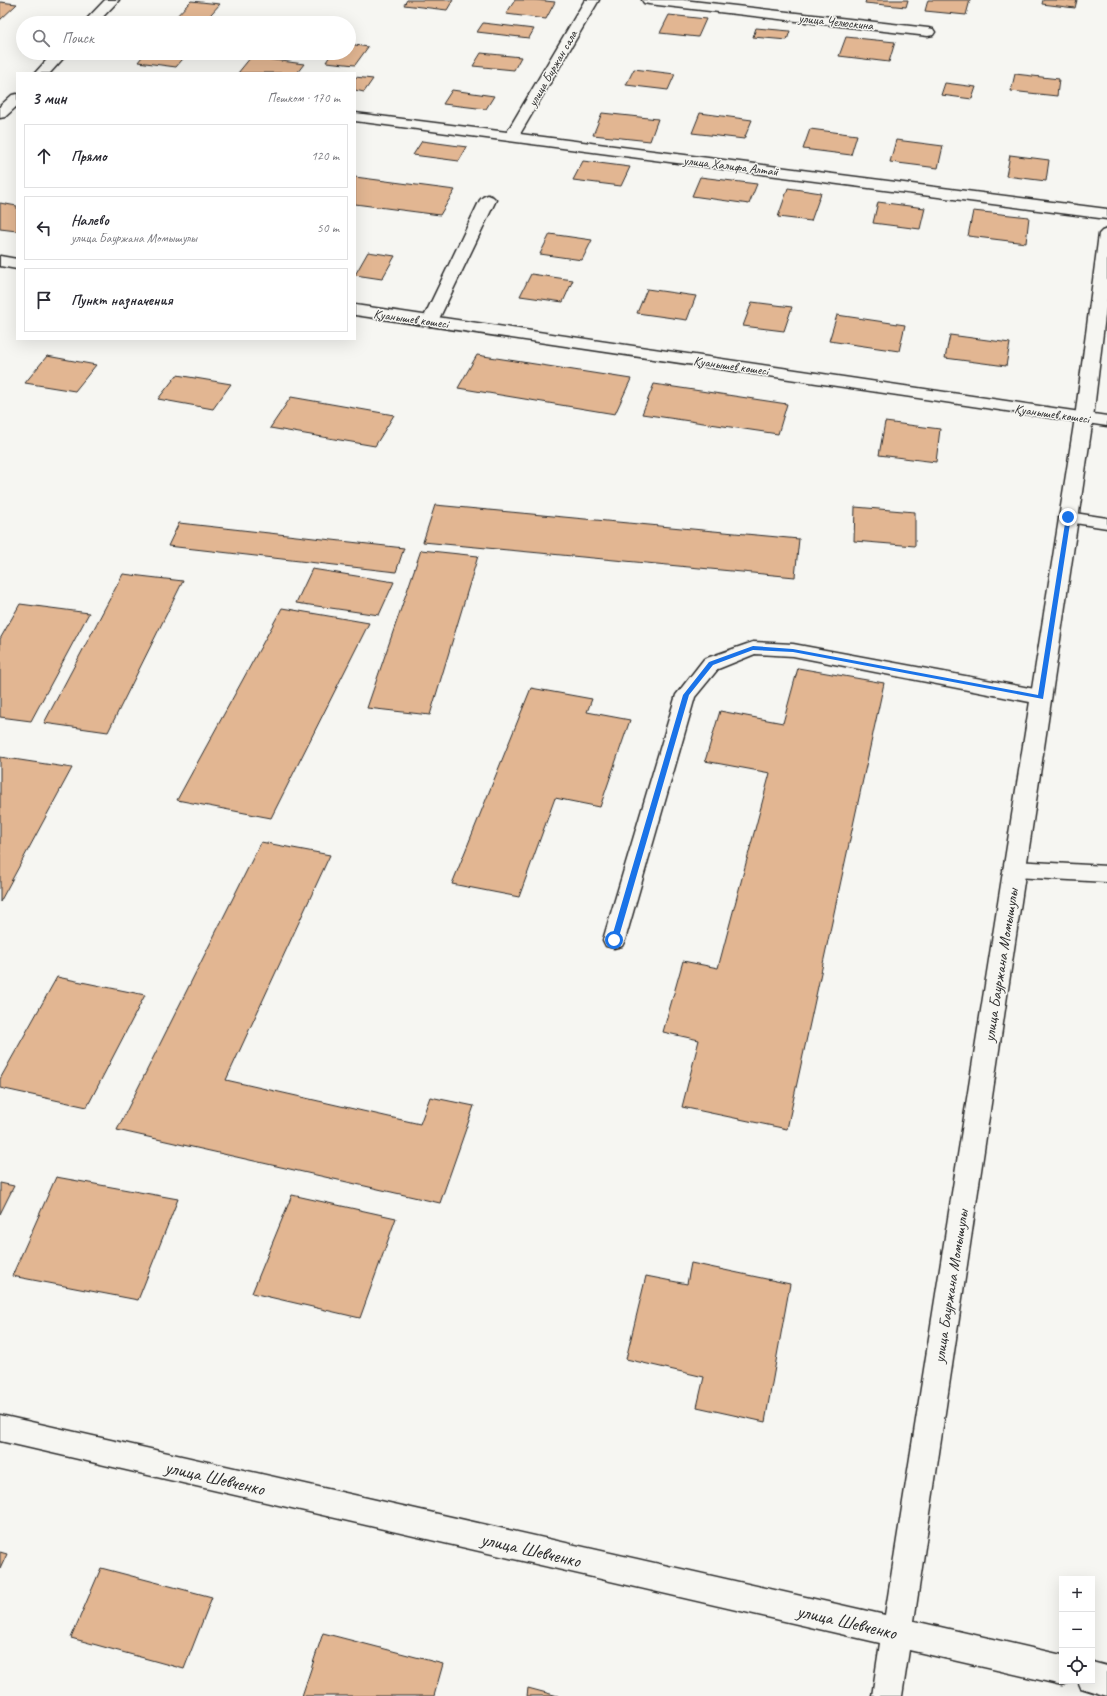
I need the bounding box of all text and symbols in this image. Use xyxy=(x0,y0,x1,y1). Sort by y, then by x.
street label: улица Челюскина xyxy=(797,10,875,34)
search box xyxy=(16,16,356,60)
street label: улица Биржан сала xyxy=(524,26,582,110)
icon: search xyxy=(30,27,52,49)
text: Поиск xyxy=(62,29,94,48)
text: 3 мин xyxy=(32,88,67,109)
text: Пешком · 170 m xyxy=(267,90,340,106)
icon: ahead xyxy=(33,145,55,167)
text: Прямо xyxy=(71,147,107,166)
text: 120 m xyxy=(311,148,339,164)
street label: улица Халифа Алтай xyxy=(682,152,780,180)
text: Налево xyxy=(71,211,109,230)
icon: left xyxy=(33,217,55,239)
text: 50 m xyxy=(317,220,339,236)
text: улица Бауржана Момышулы xyxy=(71,230,197,246)
icon: arrive xyxy=(33,289,55,311)
text: Пункт назначения xyxy=(71,291,173,310)
street label: Қуанышев көшесі xyxy=(372,306,451,332)
street label: Қуанышев көшесі xyxy=(692,353,771,379)
street label: Қуанышев көшесі xyxy=(1013,401,1092,427)
route end xyxy=(1059,508,1077,526)
street label: улица Бауржана Момышулы xyxy=(979,885,1023,1044)
route start xyxy=(605,931,623,949)
street label: улица Бауржана Момышулы xyxy=(929,1206,973,1365)
street label: улица Шевченко xyxy=(162,1455,268,1501)
street label: улица Шевченко xyxy=(478,1527,584,1573)
map controls xyxy=(1059,1576,1095,1684)
button: + xyxy=(1059,1576,1095,1612)
street label: улица Шевченко xyxy=(794,1599,900,1645)
button: − xyxy=(1059,1612,1095,1648)
button: locate xyxy=(1059,1648,1095,1684)

